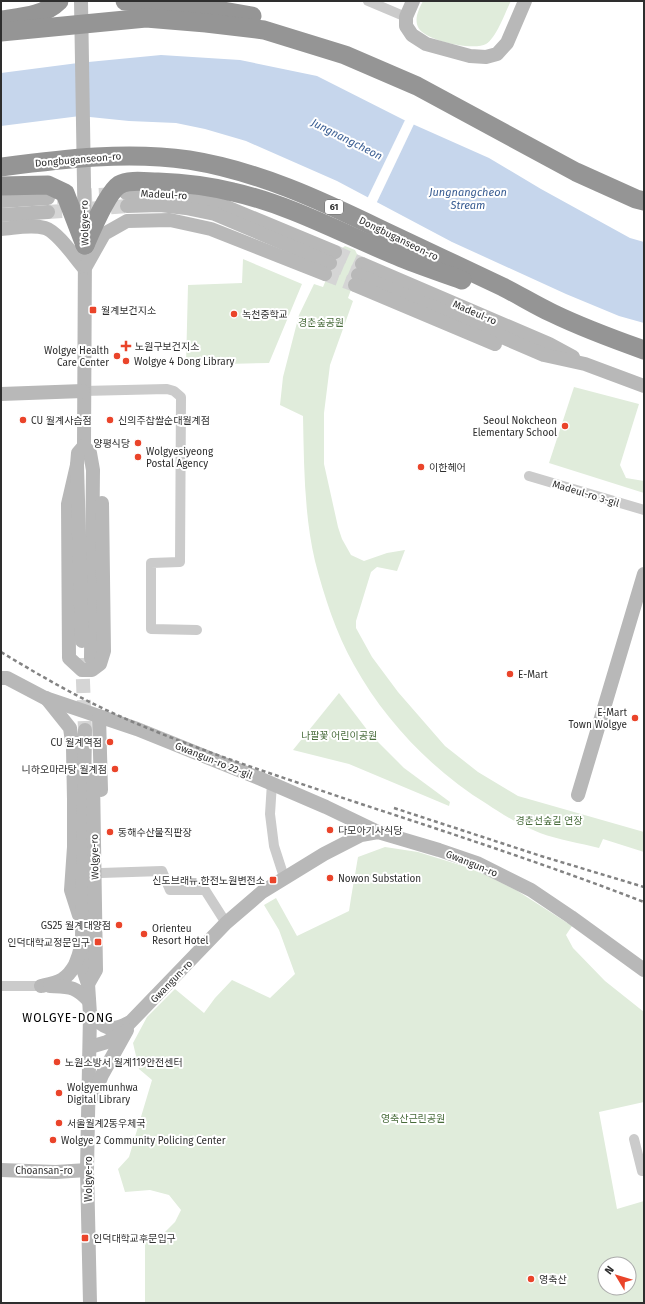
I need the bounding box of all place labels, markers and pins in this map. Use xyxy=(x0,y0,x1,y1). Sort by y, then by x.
marker: 월계보건지소 xyxy=(88,305,98,315)
place label: 월계보건지소 xyxy=(101,305,156,317)
marker: 녹천중학교 xyxy=(229,309,239,319)
place label: 녹천중학교 xyxy=(242,309,288,321)
marker: 노원구보건지소 xyxy=(120,340,132,352)
place label: 노원구보건지소 xyxy=(135,341,199,353)
place label: Wolgye Health Care Center xyxy=(44,345,109,369)
marker: Wolgye Health Care Center xyxy=(112,351,122,361)
marker: Wolgye 4 Dong Library xyxy=(121,356,131,366)
place label: Wolgye 4 Dong Library xyxy=(134,356,235,368)
marker: CU 월계사슴점 xyxy=(18,415,28,425)
place label: CU 월계사슴점 xyxy=(31,415,92,427)
marker: 신의주찹쌀순대월계점 xyxy=(105,415,115,425)
place label: 신의주찹쌀순대월계점 xyxy=(118,415,210,427)
place label: Seoul Nokcheon Elementary School xyxy=(472,415,557,439)
marker: Seoul Nokcheon Elementary School xyxy=(560,421,570,431)
place label: 양평식당 xyxy=(93,438,130,450)
marker: 양평식당 xyxy=(133,438,143,448)
place label: Wolgyesiyeong Postal Agency xyxy=(146,446,214,470)
marker: Wolgyesiyeong Postal Agency xyxy=(133,452,143,462)
marker: 이한헤어 xyxy=(416,462,426,472)
place label: 이한헤어 xyxy=(429,462,466,474)
marker: E-Mart xyxy=(505,669,515,679)
place label: E-Mart xyxy=(518,669,548,681)
place label: E-Mart Town Wolgye xyxy=(568,707,627,731)
marker: E-Mart Town Wolgye xyxy=(630,713,640,723)
place label: CU 월계역점 xyxy=(50,737,102,749)
marker: CU 월계역점 xyxy=(105,737,115,747)
place label: 니하오마라탕 월계점 xyxy=(22,764,107,776)
marker: 니하오마라탕 월계점 xyxy=(110,764,120,774)
marker: 다모아기사식당 xyxy=(325,825,335,835)
place label: 다모아기사식당 xyxy=(338,825,402,837)
marker: 동해수산물직판장 xyxy=(105,827,115,837)
place label: 동해수산물직판장 xyxy=(118,827,192,839)
marker: Nowon Substation xyxy=(325,873,335,883)
place label: Nowon Substation xyxy=(338,873,421,885)
place label: 신도브래뉴.한전노원변전소 xyxy=(152,875,265,887)
marker: 신도브래뉴.한전노원변전소 xyxy=(268,875,278,885)
place label: GS25 월계대양점 xyxy=(41,920,111,932)
marker: GS25 월계대양점 xyxy=(114,920,124,930)
place label: Orienteu Resort Hotel xyxy=(152,923,209,947)
marker: Orienteu Resort Hotel xyxy=(139,929,149,939)
place label: 인덕대학교정문입구 xyxy=(7,937,90,949)
marker: 인덕대학교정문입구 xyxy=(93,937,103,947)
marker: 노원소방서 월계119안전센터 xyxy=(52,1057,62,1067)
place label: 노원소방서 월계119안전센터 xyxy=(65,1057,183,1069)
place label: Wolgyemunhwa Digital Library xyxy=(67,1082,138,1106)
marker: Wolgyemunhwa Digital Library xyxy=(54,1088,64,1098)
marker: 서울월계2동우체국 xyxy=(54,1118,64,1128)
place label: 서울월계2동우체국 xyxy=(67,1118,146,1130)
marker: Wolgye 2 Community Policing Center xyxy=(48,1135,58,1145)
place label: Wolgye 2 Community Policing Center xyxy=(61,1135,226,1147)
marker: 인덕대학교후문입구 xyxy=(80,1233,90,1243)
place label: 인덕대학교후문입구 xyxy=(93,1233,176,1245)
marker: 영축산 xyxy=(526,1274,536,1284)
place label: 영축산 xyxy=(539,1274,567,1286)

